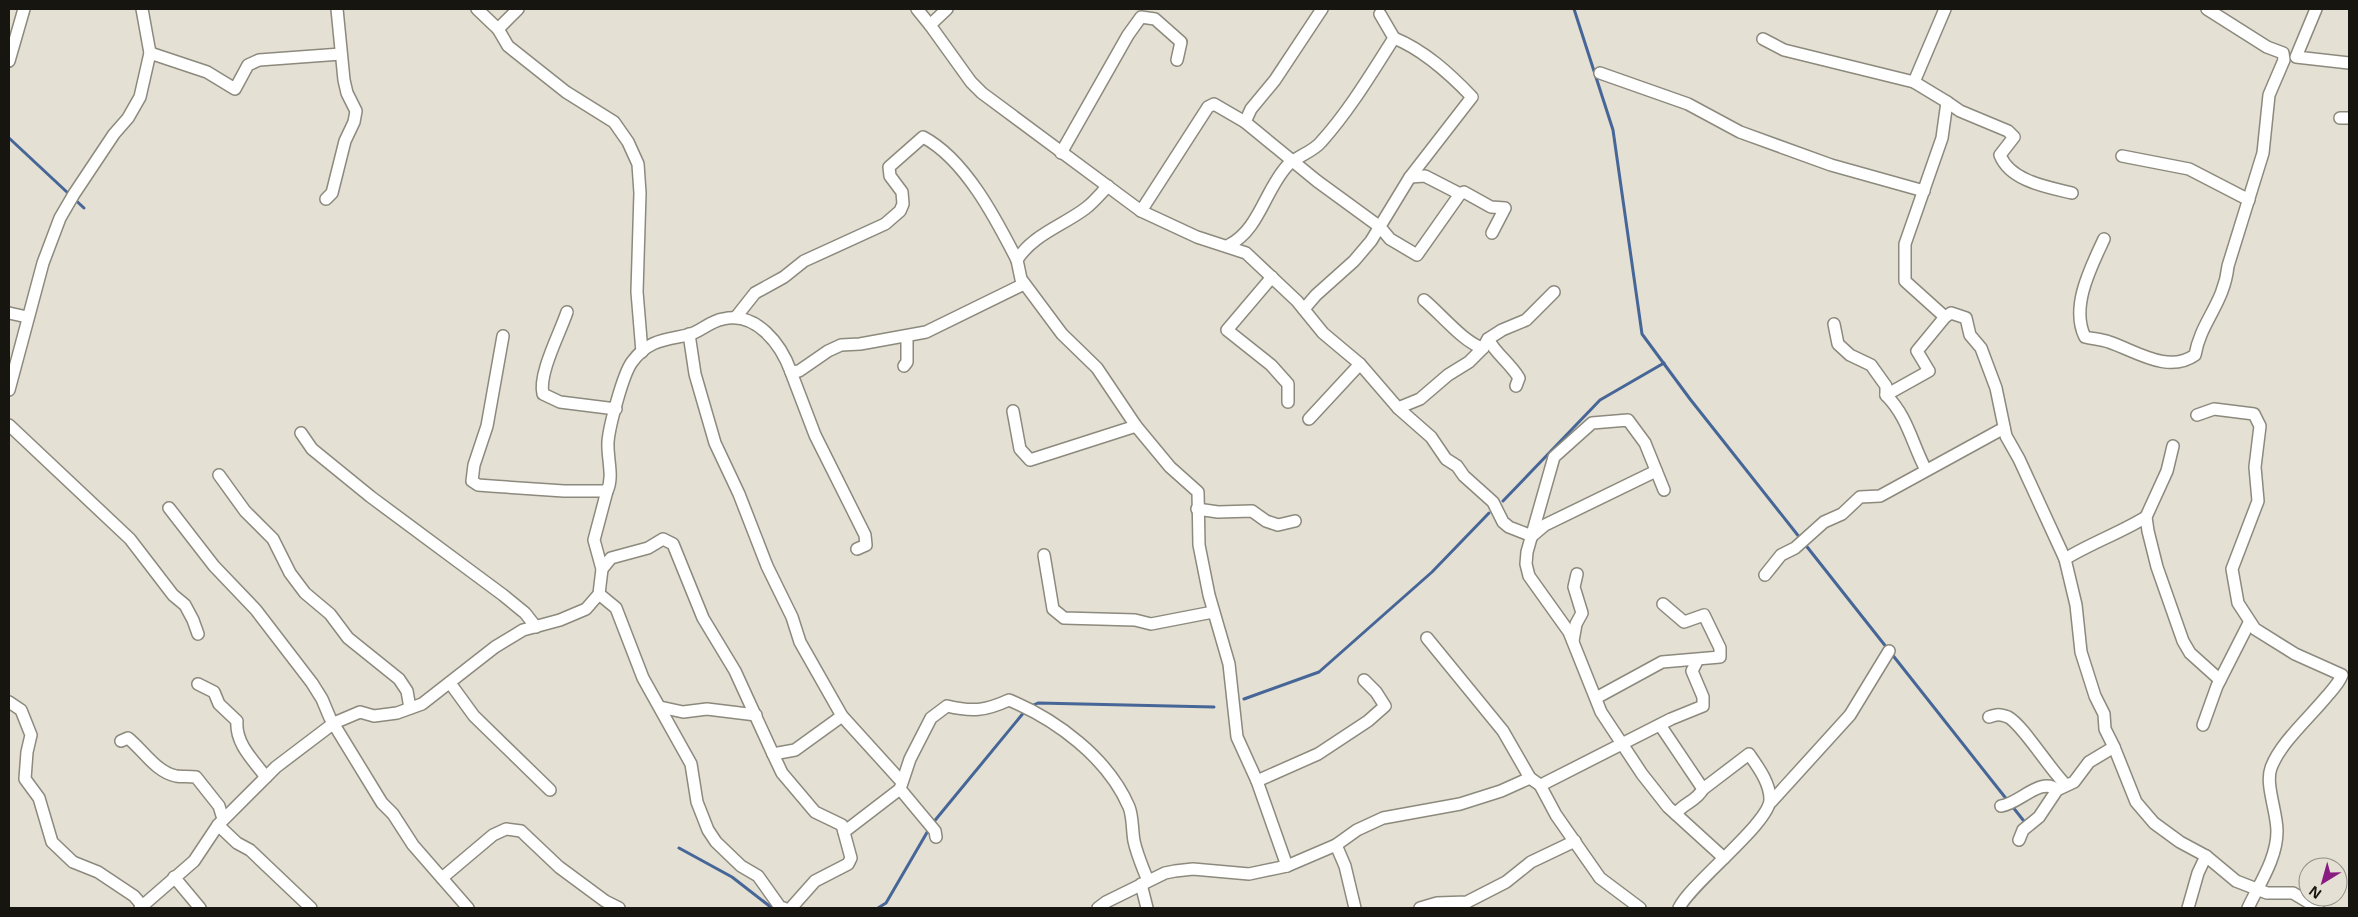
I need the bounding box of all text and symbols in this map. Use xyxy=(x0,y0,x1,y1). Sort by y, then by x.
north arrow xyxy=(2298,857,2348,907)
text: N xyxy=(2305,882,2325,904)

